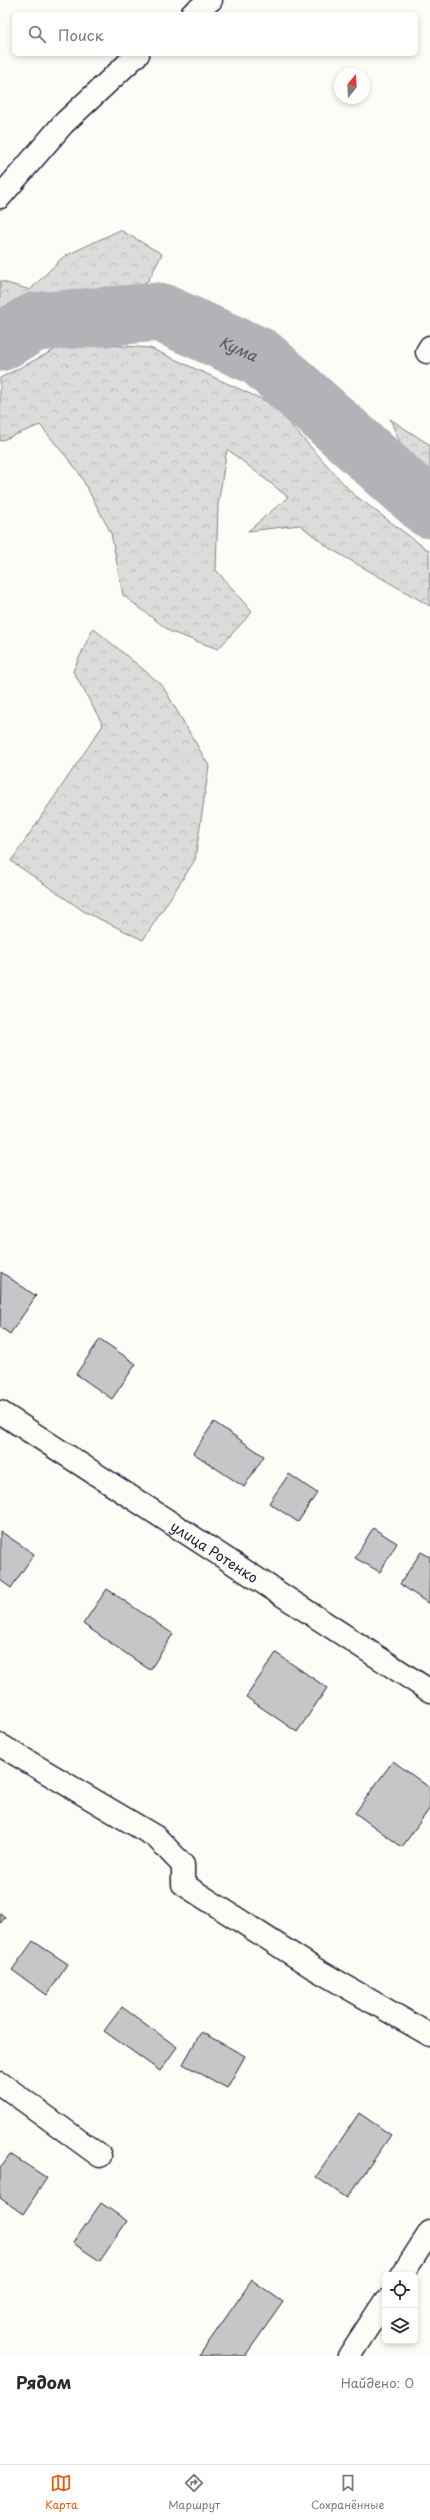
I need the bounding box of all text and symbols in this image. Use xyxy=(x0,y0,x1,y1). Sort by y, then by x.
search box xyxy=(12,12,418,56)
icon: search xyxy=(26,23,48,45)
text: Поиск xyxy=(58,23,104,46)
north arrow xyxy=(334,68,370,104)
water label: Кума xyxy=(216,329,262,366)
street label: улица Ротенко xyxy=(167,1515,263,1588)
map controls xyxy=(382,2272,418,2344)
button: locate xyxy=(382,2272,418,2308)
button: layers xyxy=(382,2308,418,2344)
text: Рядом xyxy=(16,2369,71,2395)
text: Найдено: 0 xyxy=(341,2373,414,2392)
tab: Карта xyxy=(45,2472,78,2513)
tab: Маршрут xyxy=(168,2472,220,2513)
tab: Сохранённые xyxy=(311,2472,385,2513)

